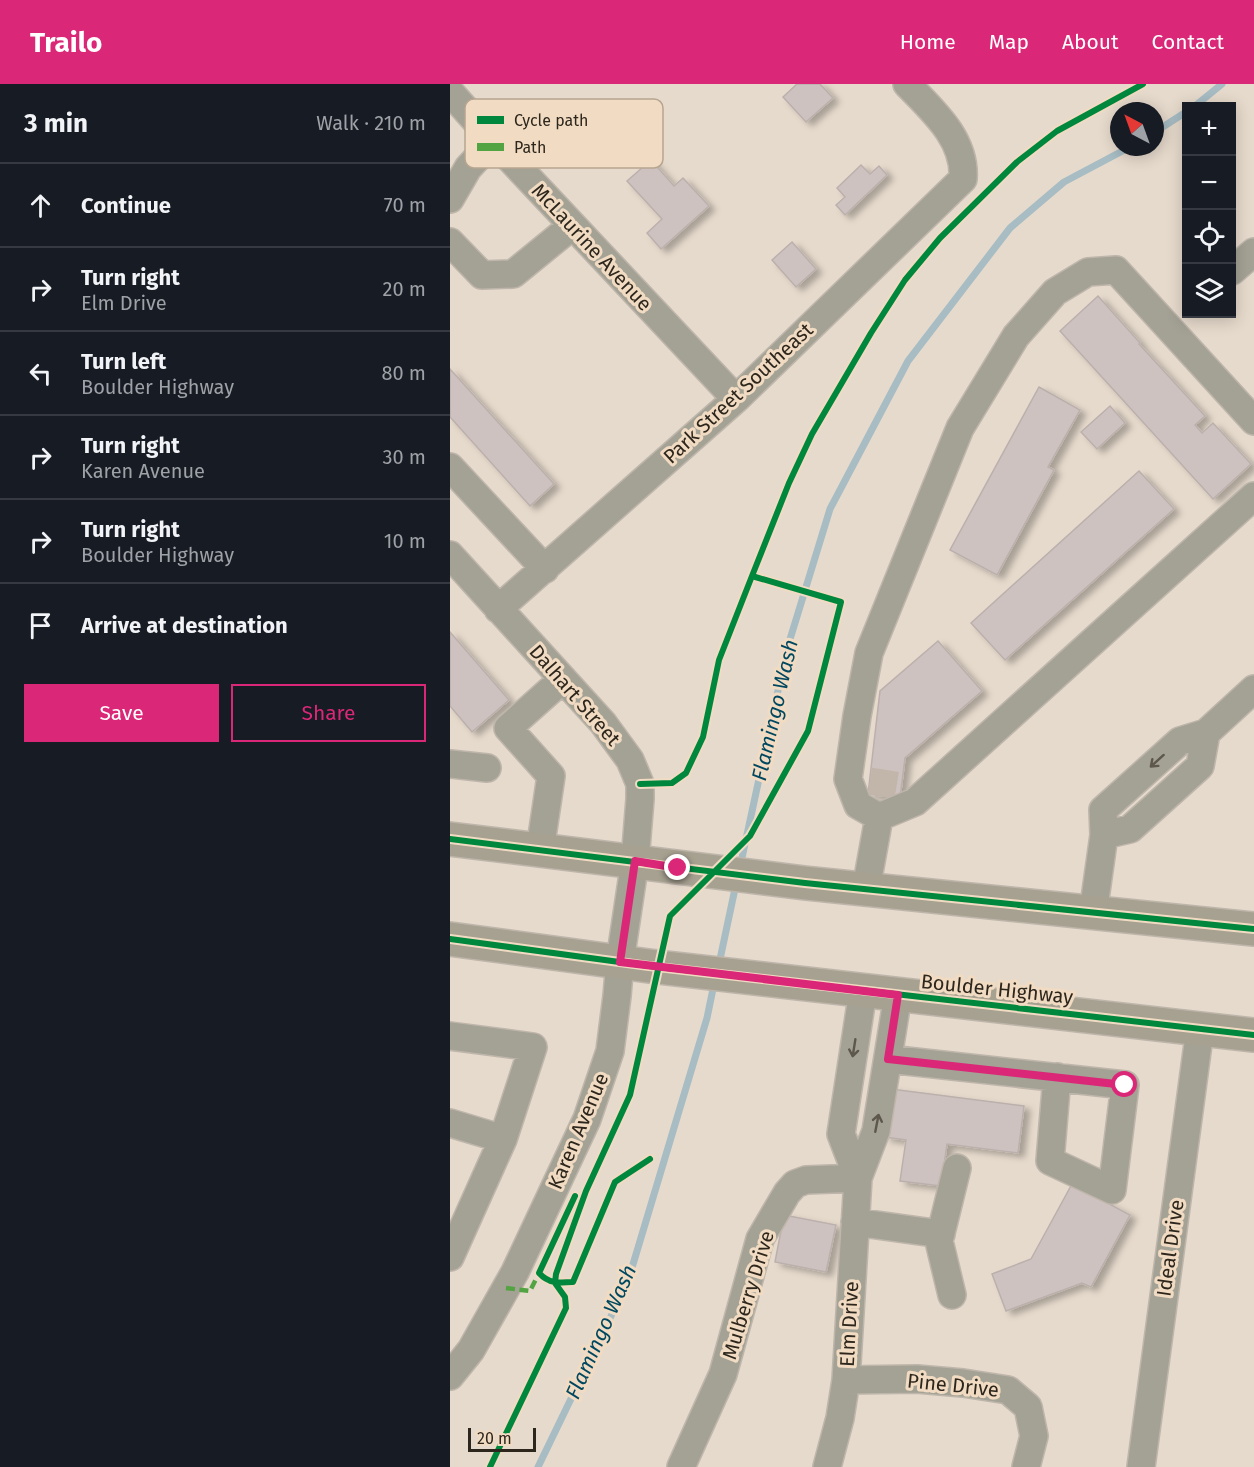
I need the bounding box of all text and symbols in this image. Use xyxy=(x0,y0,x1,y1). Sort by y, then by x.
text: Trailo xyxy=(30,26,102,59)
text: Home xyxy=(900,29,956,55)
text: Map xyxy=(989,29,1029,55)
text: About xyxy=(1062,29,1119,55)
text: Contact xyxy=(1152,29,1224,55)
legend xyxy=(465,99,663,168)
north arrow xyxy=(1110,102,1164,156)
map controls xyxy=(1182,102,1236,318)
button: + xyxy=(1182,102,1236,156)
text: 3 min xyxy=(24,108,88,139)
text: Walk · 210 m xyxy=(316,111,426,135)
text: Cycle path xyxy=(514,111,588,130)
text: Path xyxy=(514,138,546,157)
button: − xyxy=(1182,156,1236,210)
street label: McLaurine Avenue xyxy=(527,178,657,316)
icon: ahead xyxy=(24,189,57,222)
text: Continue xyxy=(81,192,171,219)
text: 70 m xyxy=(384,193,426,217)
button: locate xyxy=(1182,210,1236,264)
text: Turn right xyxy=(81,264,180,291)
button: layers xyxy=(1182,264,1236,318)
icon: right xyxy=(24,273,57,306)
text: 20 m xyxy=(383,277,426,301)
text: Elm Drive xyxy=(81,291,167,315)
street label: Park Street Southeast xyxy=(658,317,818,468)
text: Turn left xyxy=(81,348,166,375)
icon: left xyxy=(24,357,57,390)
text: 80 m xyxy=(381,361,426,385)
text: Boulder Highway xyxy=(81,375,234,399)
text: Turn right xyxy=(81,432,180,459)
icon: right xyxy=(24,441,57,474)
text: 30 m xyxy=(382,445,426,469)
text: Karen Avenue xyxy=(81,459,205,483)
text: Turn right xyxy=(81,516,180,543)
icon: right xyxy=(24,525,57,558)
text: 10 m xyxy=(384,529,426,553)
text: Boulder Highway xyxy=(81,543,234,567)
icon: arrive xyxy=(24,609,57,642)
text: Arrive at destination xyxy=(81,612,288,639)
water label: Flamingo Wash xyxy=(746,637,804,783)
street label: Dalhart Street xyxy=(525,639,626,751)
button: Save xyxy=(24,684,219,742)
button: Share xyxy=(231,684,426,742)
one-way arrow xyxy=(1150,754,1165,768)
route end xyxy=(664,854,690,880)
street label: Boulder Highway xyxy=(920,969,1074,1009)
one-way arrow xyxy=(848,1038,859,1058)
street label: Karen Avenue xyxy=(543,1069,613,1193)
route start xyxy=(1111,1071,1137,1097)
one-way arrow xyxy=(872,1114,883,1134)
street label: Ideal Drive xyxy=(1151,1198,1189,1298)
street label: Mulberry Drive xyxy=(717,1228,779,1362)
water label: Flamingo Wash xyxy=(560,1261,642,1403)
street label: Elm Drive xyxy=(835,1281,863,1367)
street label: Pine Drive xyxy=(906,1368,1000,1402)
scale bar xyxy=(468,1425,536,1452)
text: 20 m xyxy=(477,1429,512,1448)

